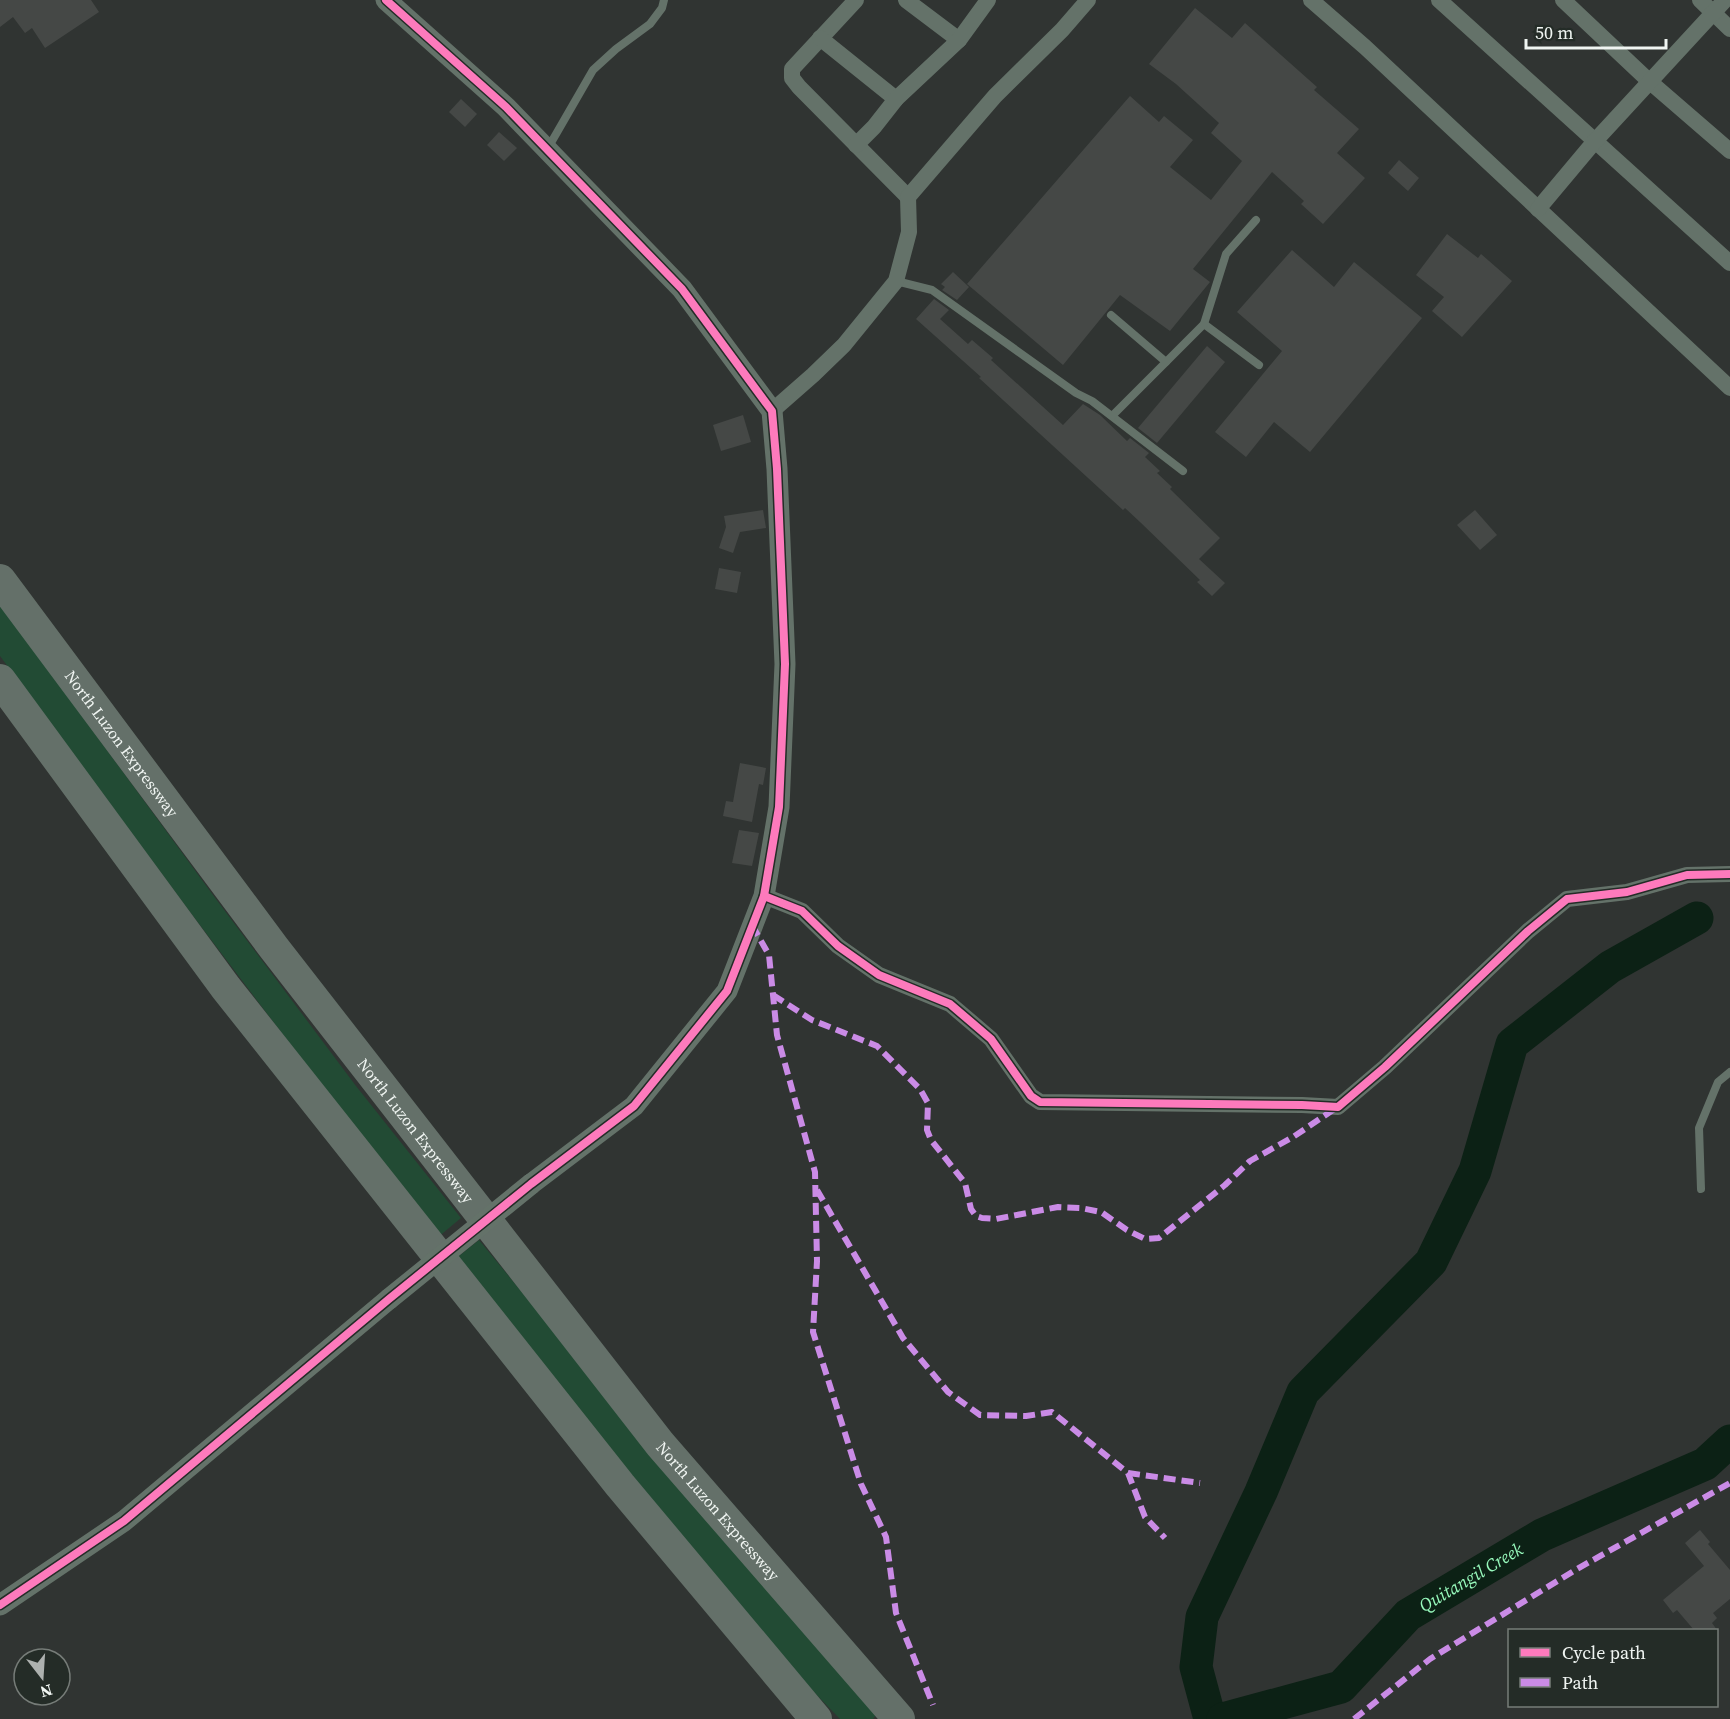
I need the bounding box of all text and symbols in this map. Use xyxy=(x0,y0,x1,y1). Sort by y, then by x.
scale bar xyxy=(1526,12,1666,50)
text: 50 m xyxy=(1535,20,1573,45)
street label: North Luzon Expressway xyxy=(60,666,184,822)
street label: North Luzon Expressway xyxy=(353,1053,480,1208)
street label: North Luzon Expressway xyxy=(652,1437,785,1586)
water label: Quitangil Creek xyxy=(1414,1536,1528,1618)
legend xyxy=(1508,1629,1718,1707)
text: Cycle path xyxy=(1562,1640,1646,1665)
north arrow xyxy=(12,1647,72,1707)
text: Path xyxy=(1562,1670,1599,1695)
text: N xyxy=(37,1679,55,1704)

